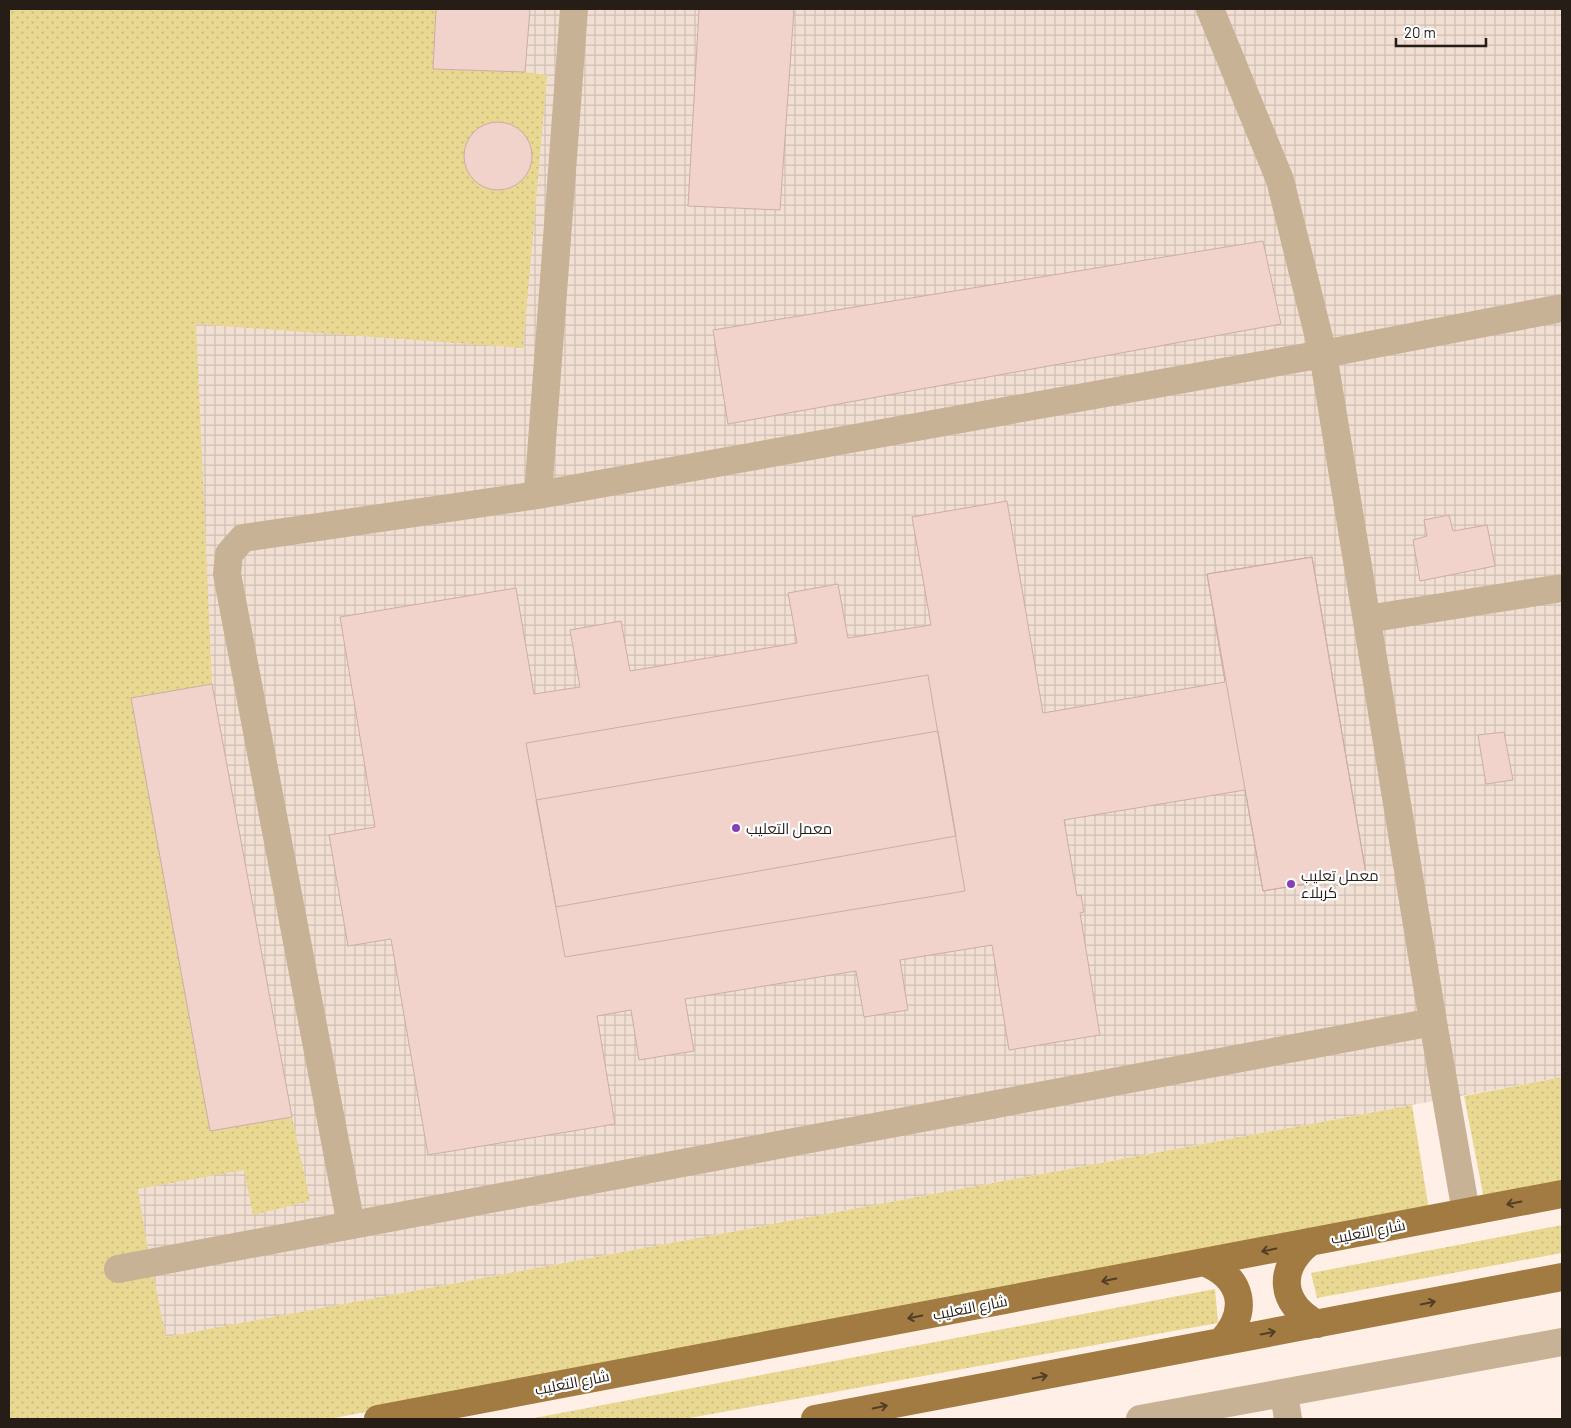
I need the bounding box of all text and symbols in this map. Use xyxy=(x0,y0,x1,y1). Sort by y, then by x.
scale bar xyxy=(1396,15,1486,47)
text: 20 m xyxy=(1404,23,1436,41)
place label: معمل التعليب xyxy=(746,819,832,839)
marker: معمل التعليب xyxy=(730,822,742,834)
place label: معمل تعليب كربلاء xyxy=(1301,866,1379,902)
marker: معمل تعليب كربلاء xyxy=(1285,878,1297,890)
one-way arrow xyxy=(1507,1198,1523,1208)
street label: شارع التعليب xyxy=(1329,1215,1407,1250)
one-way arrow xyxy=(1261,1245,1277,1255)
one-way arrow xyxy=(1102,1276,1118,1286)
street label: شارع التعليب xyxy=(931,1291,1009,1326)
one-way arrow xyxy=(1420,1297,1436,1307)
one-way arrow xyxy=(908,1313,924,1322)
one-way arrow xyxy=(1260,1328,1276,1337)
street label: شارع التعليب xyxy=(533,1366,611,1401)
one-way arrow xyxy=(1032,1371,1048,1381)
one-way arrow xyxy=(872,1402,888,1411)

